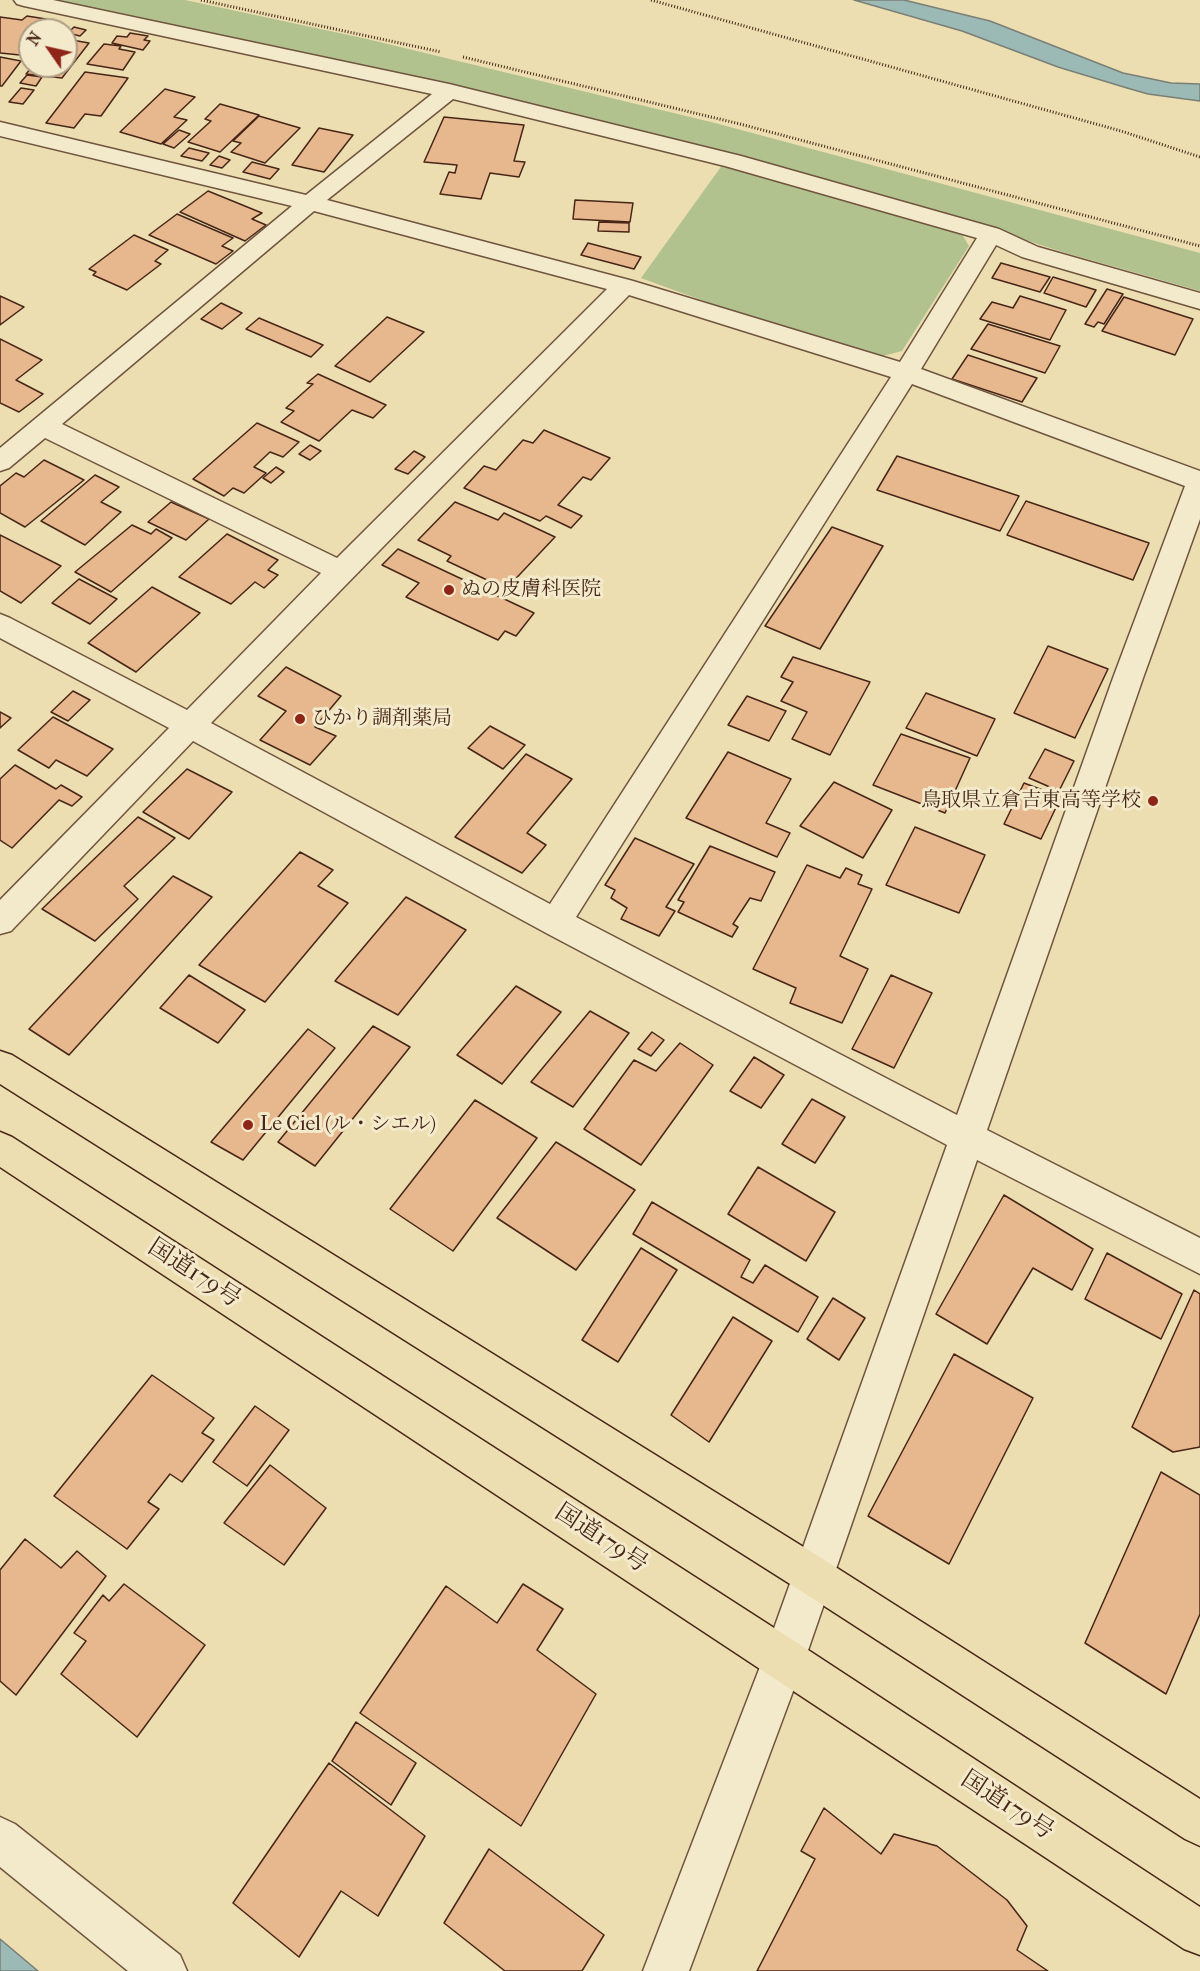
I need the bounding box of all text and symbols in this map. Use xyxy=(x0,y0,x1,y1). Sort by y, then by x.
north arrow xyxy=(18,18,78,78)
text: N xyxy=(23,28,46,49)
place label: ぬの皮膚科医院 xyxy=(461,578,601,602)
marker: ぬの皮膚科医院 xyxy=(442,583,456,597)
place label: ひかり調剤薬局 xyxy=(312,707,452,731)
marker: ひかり調剤薬局 xyxy=(293,712,307,726)
place label: 鳥取県立倉吉東高等学校 xyxy=(921,789,1141,813)
marker: 鳥取県立倉吉東高等学校 xyxy=(1146,794,1160,808)
place label: Le Ciel (ル・シエル) xyxy=(260,1113,436,1137)
marker: Le Ciel (ル・シエル) xyxy=(241,1118,255,1132)
street label: 国道179号 xyxy=(142,1233,246,1315)
street label: 国道179号 xyxy=(549,1498,653,1580)
street label: 国道179号 xyxy=(955,1765,1059,1847)

